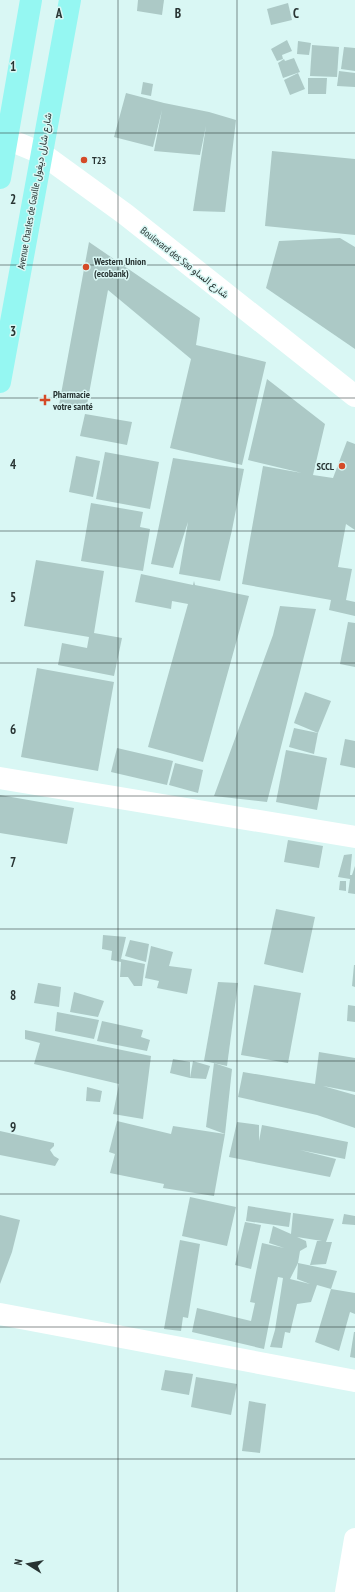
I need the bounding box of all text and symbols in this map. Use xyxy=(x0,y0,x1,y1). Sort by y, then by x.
text: A xyxy=(55,5,63,22)
text: B xyxy=(175,5,181,22)
text: C xyxy=(293,5,299,22)
text: 1 xyxy=(10,58,16,75)
street label: Avenue Charles de Gaulle شارع شارل ديغول xyxy=(14,112,55,270)
place label: T23 xyxy=(92,154,107,167)
marker: T23 xyxy=(79,155,89,165)
text: 2 xyxy=(10,191,16,208)
street label: Boulevard des Sao شارع الساو xyxy=(138,224,231,301)
place label: Western Union (ecobank) xyxy=(93,255,146,280)
marker: Western Union (ecobank) xyxy=(81,262,91,272)
text: 3 xyxy=(10,323,16,340)
place label: Pharmacie votre santé xyxy=(52,388,93,413)
marker: Pharmacie votre santé xyxy=(40,395,50,405)
text: 4 xyxy=(10,456,17,473)
place label: SCCL xyxy=(317,460,335,473)
marker: SCCL xyxy=(337,461,347,471)
text: 5 xyxy=(10,589,16,606)
text: 6 xyxy=(10,721,16,738)
text: 7 xyxy=(10,854,16,871)
text: 8 xyxy=(10,987,16,1004)
text: 9 xyxy=(10,1119,16,1136)
north arrow xyxy=(8,1544,48,1584)
text: N xyxy=(11,1558,26,1566)

